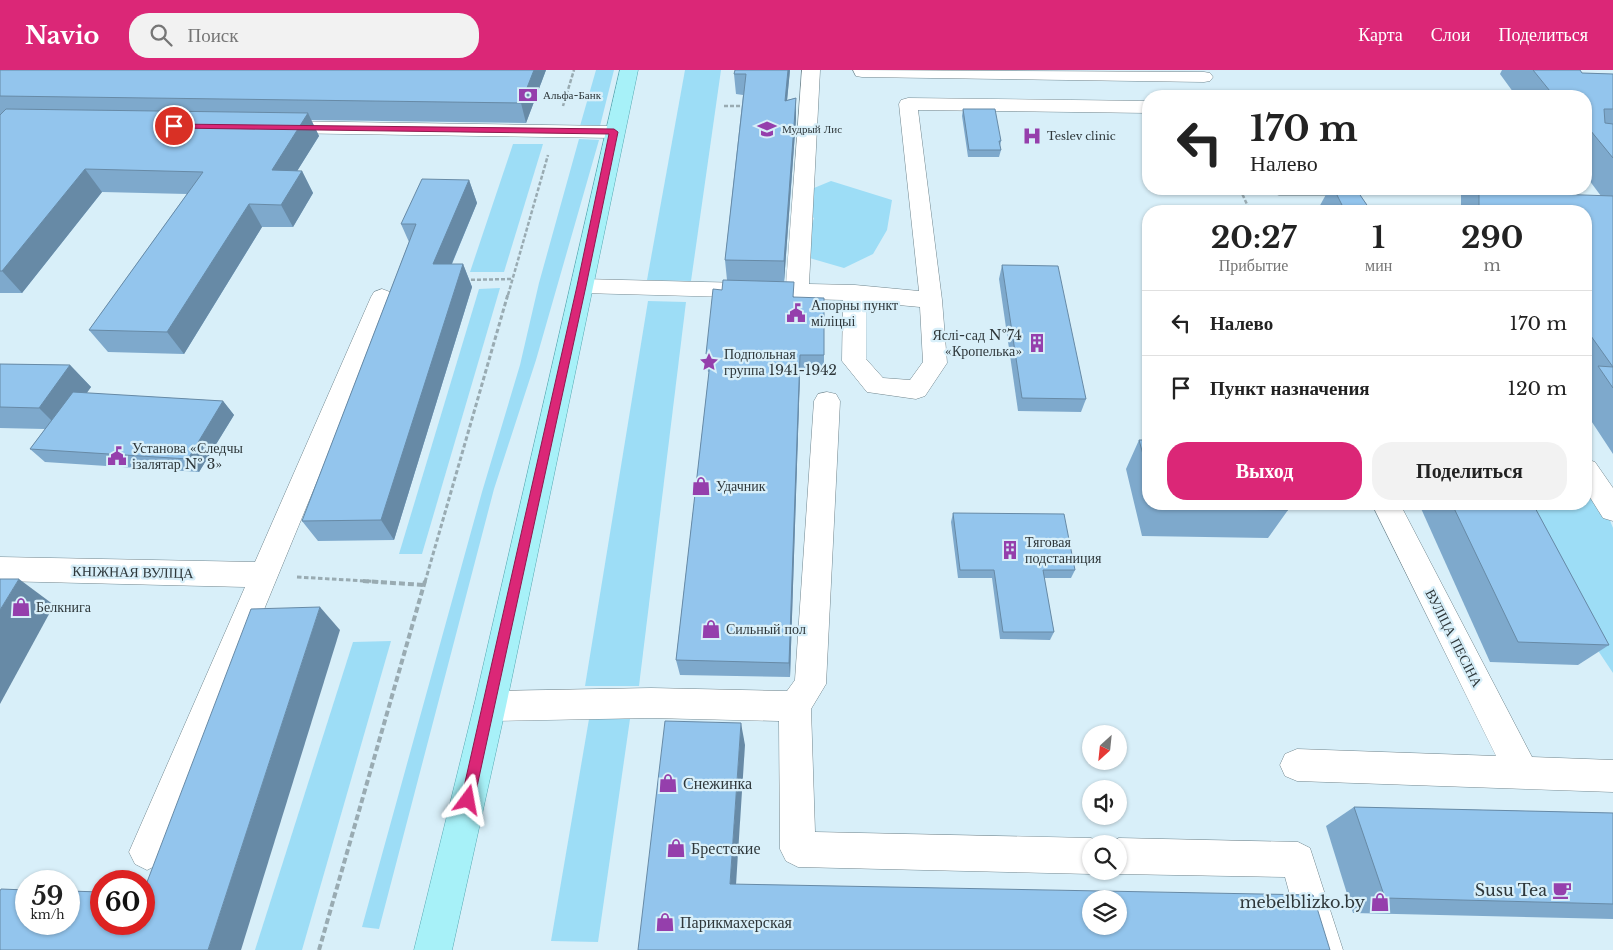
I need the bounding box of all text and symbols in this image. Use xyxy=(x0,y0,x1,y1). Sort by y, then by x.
search box xyxy=(129,13,479,58)
text: Navio xyxy=(25,21,99,50)
icon: search xyxy=(147,21,175,49)
text: Поиск xyxy=(187,24,239,47)
text: Карта xyxy=(1358,24,1403,46)
text: Слои xyxy=(1431,24,1470,46)
text: Поделиться xyxy=(1498,24,1588,46)
bank icon: Альфа-Банк xyxy=(517,84,539,106)
place label: Альфа-Банк xyxy=(543,88,602,102)
pin xyxy=(153,105,195,147)
text: 170 m xyxy=(1250,107,1358,150)
icon: left xyxy=(1167,110,1232,175)
icon: arrive xyxy=(160,112,188,140)
school or university icon: Мудрый Лис xyxy=(756,118,778,140)
place label: Мудрый Лис xyxy=(782,122,842,136)
hospital icon: Teslev clinic xyxy=(1021,125,1043,147)
place label: Teslev clinic xyxy=(1047,129,1116,143)
text: Налево xyxy=(1250,150,1318,177)
text: 20:27 xyxy=(1211,219,1296,256)
text: 1 xyxy=(1372,219,1385,256)
text: 290 xyxy=(1461,219,1523,256)
text: Прибытие xyxy=(1219,255,1288,275)
text: мин xyxy=(1365,255,1392,275)
text: m xyxy=(1484,255,1501,275)
place label: Апорны пункт міліцыі xyxy=(811,296,898,330)
public building icon: Апорны пункт міліцыі xyxy=(785,302,807,324)
icon: left xyxy=(1167,309,1195,337)
text: Налево xyxy=(1210,312,1273,335)
text: 170 m xyxy=(1510,312,1567,335)
place label: Яслі-сад №74 «Кропелька» xyxy=(932,326,1022,360)
building icon: Яслі-сад №74 «Кропелька» xyxy=(1026,332,1048,354)
place label: Подпольная группа 1941-1942 xyxy=(724,345,837,379)
place icon: Подпольная группа 1941-1942 xyxy=(698,351,720,373)
icon: arrive xyxy=(1167,374,1195,402)
text: Пункт назначения xyxy=(1210,377,1370,400)
text: 120 m xyxy=(1507,377,1567,400)
place label: Установа «Следчы ізалятар № 3» xyxy=(132,439,243,473)
button: Выход xyxy=(1167,442,1362,500)
button: Поделиться xyxy=(1372,442,1567,500)
public building icon: Установа «Следчы ізалятар № 3» xyxy=(106,445,128,467)
shop icon: Удачник xyxy=(690,475,712,497)
place label: Удачник xyxy=(716,477,766,495)
place label: Тяговая подстаниция xyxy=(1025,533,1102,567)
building icon: Тяговая подстаниция xyxy=(999,539,1021,561)
street label: КНІЖНАЯ ВУЛІЦА xyxy=(72,562,195,582)
street label: ВУЛІЦА ПЕСІНА xyxy=(1422,586,1487,691)
shop icon: Белкнига xyxy=(10,596,32,618)
place label: Белкнига xyxy=(36,598,92,616)
shop icon: Сильный пол xyxy=(700,618,722,640)
place label: Сильный пол xyxy=(726,620,806,638)
north arrow xyxy=(1082,725,1128,770)
map controls xyxy=(1082,725,1127,935)
shop icon: Снежинка xyxy=(657,772,679,794)
position arrow xyxy=(441,773,493,825)
place label: Снежинка xyxy=(683,773,752,793)
button: sound xyxy=(1082,780,1127,825)
button: search xyxy=(1082,835,1127,880)
shop icon: Брестские xyxy=(665,837,687,859)
place label: Брестские xyxy=(691,838,761,858)
speed limit sign: 60 xyxy=(90,870,155,935)
cafe icon: Susu Tea xyxy=(1551,879,1573,901)
place label: Susu Tea xyxy=(1475,880,1547,900)
text: 59 xyxy=(32,881,63,912)
button: layers xyxy=(1082,890,1127,935)
shop icon: mebelblizko.by xyxy=(1369,891,1391,913)
place label: mebelblizko.by xyxy=(1239,892,1366,912)
text: km/h xyxy=(30,907,65,922)
shop icon: Парикмахерская xyxy=(654,911,676,933)
place label: Парикмахерская xyxy=(680,912,793,932)

